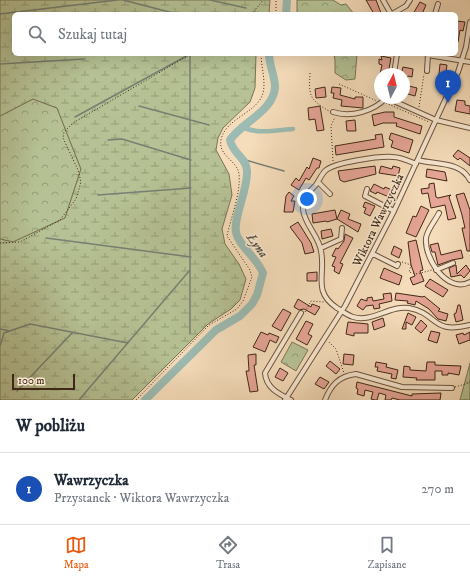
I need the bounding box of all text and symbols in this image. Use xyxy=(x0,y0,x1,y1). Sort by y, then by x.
search box xyxy=(12,12,458,56)
icon: search xyxy=(26,23,48,45)
text: Szukaj tutaj xyxy=(58,25,127,44)
north arrow xyxy=(374,68,410,104)
pin: 1 xyxy=(435,70,461,103)
street label: Wiktora Wawrzyczka xyxy=(349,171,408,270)
your location xyxy=(297,189,317,209)
water label: Łyna xyxy=(242,229,272,261)
scale bar xyxy=(12,372,75,391)
text: 100 m xyxy=(18,374,44,388)
text: W pobliżu xyxy=(16,415,85,437)
text: Wawrzyczka xyxy=(54,471,129,490)
text: 1 xyxy=(27,481,31,497)
text: 270 m xyxy=(422,481,454,497)
text: Przystanek · Wiktora Wawrzyczka xyxy=(54,490,229,506)
tab: Mapa xyxy=(64,534,89,572)
tab: Trasa xyxy=(216,534,240,572)
tab: Zapisane xyxy=(368,534,406,572)

